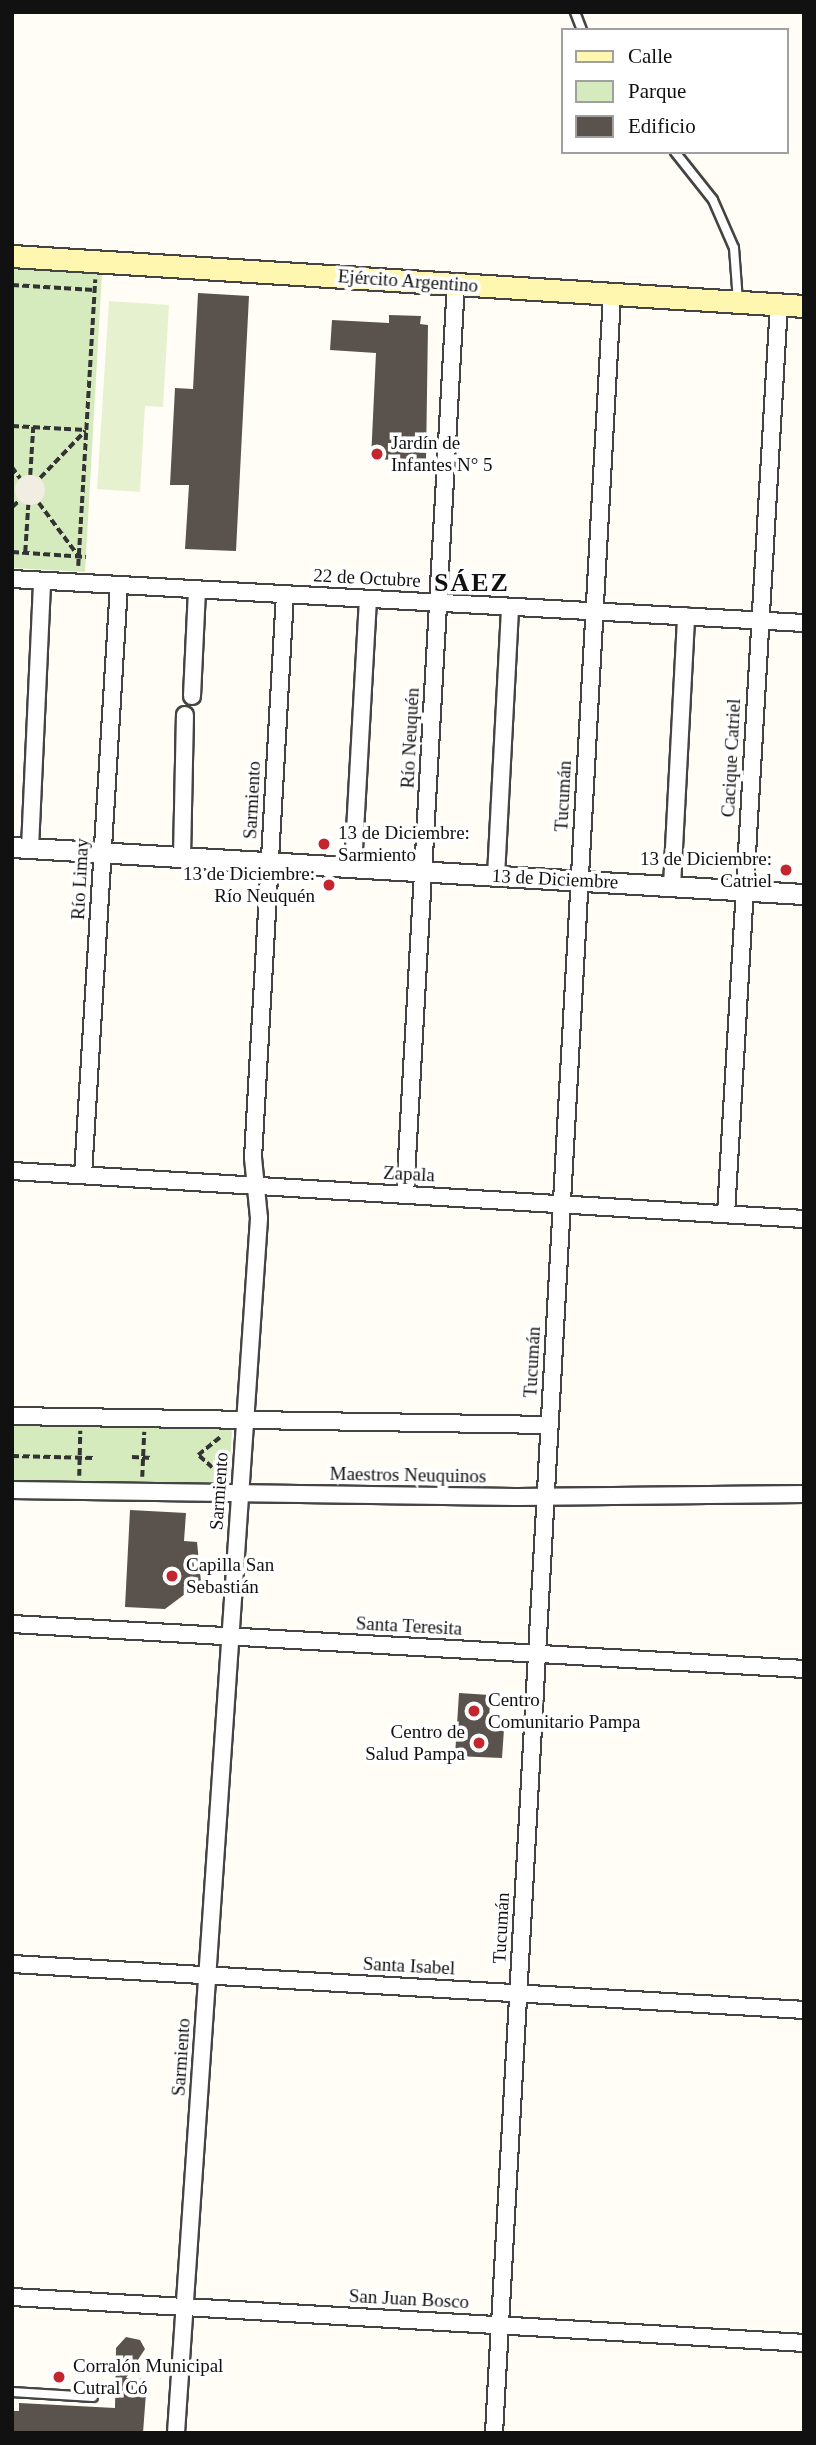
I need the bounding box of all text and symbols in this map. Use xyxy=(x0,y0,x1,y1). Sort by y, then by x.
legend xyxy=(560,28,788,154)
text: Calle xyxy=(628,44,672,68)
text: Parque xyxy=(628,79,686,103)
text: Edificio xyxy=(628,114,696,138)
street label: Ejército Argentino xyxy=(337,265,479,297)
place label: Jardín de Infantes N° 5 xyxy=(391,432,493,476)
marker: Jardín de Infantes N° 5 xyxy=(369,446,385,462)
street label: 22 de Octubre xyxy=(313,564,421,592)
district label: SÁEZ xyxy=(435,567,509,599)
street label: Río Neuquén xyxy=(396,687,424,789)
street label: Cacique Catriel xyxy=(717,698,745,818)
street label: Sarmiento xyxy=(239,760,265,840)
street label: Tucumán xyxy=(550,760,576,832)
place label: 13 de Diciembre: Sarmiento xyxy=(338,822,470,866)
marker: 13 de Diciembre: Sarmiento xyxy=(316,836,332,852)
street label: Río Limay xyxy=(66,838,94,920)
place label: 13 de Diciembre: Catriel xyxy=(640,848,772,892)
marker: 13 de Diciembre: Catriel xyxy=(778,862,794,878)
place label: 13 de Diciembre: Río Neuquén xyxy=(183,863,315,907)
street label: 13 de Diciembre xyxy=(491,864,619,894)
marker: 13 de Diciembre: Río Neuquén xyxy=(321,877,337,893)
street label: Zapala xyxy=(383,1161,435,1187)
street label: Tucumán xyxy=(519,1326,545,1398)
street label: Sarmiento xyxy=(205,1451,233,1531)
street label: Maestros Neuquinos xyxy=(329,1462,487,1488)
place label: Capilla San Sebastián xyxy=(186,1554,274,1598)
marker: Capilla San Sebastián xyxy=(164,1568,180,1584)
street label: Santa Teresita xyxy=(355,1612,463,1640)
place label: Centro Comunitario Pampa xyxy=(488,1689,641,1733)
marker: Centro Comunitario Pampa xyxy=(466,1703,482,1719)
place label: Centro de Salud Pampa xyxy=(365,1721,465,1765)
marker: Centro de Salud Pampa xyxy=(471,1735,487,1751)
street label: Tucumán xyxy=(488,1892,514,1964)
street label: Santa Isabel xyxy=(362,1952,456,1980)
street label: Sarmiento xyxy=(167,2017,195,2097)
street label: San Juan Bosco xyxy=(348,2284,470,2314)
place label: Corralón Municipal Cutral Có xyxy=(73,2355,223,2399)
marker: Corralón Municipal Cutral Có xyxy=(51,2369,67,2385)

